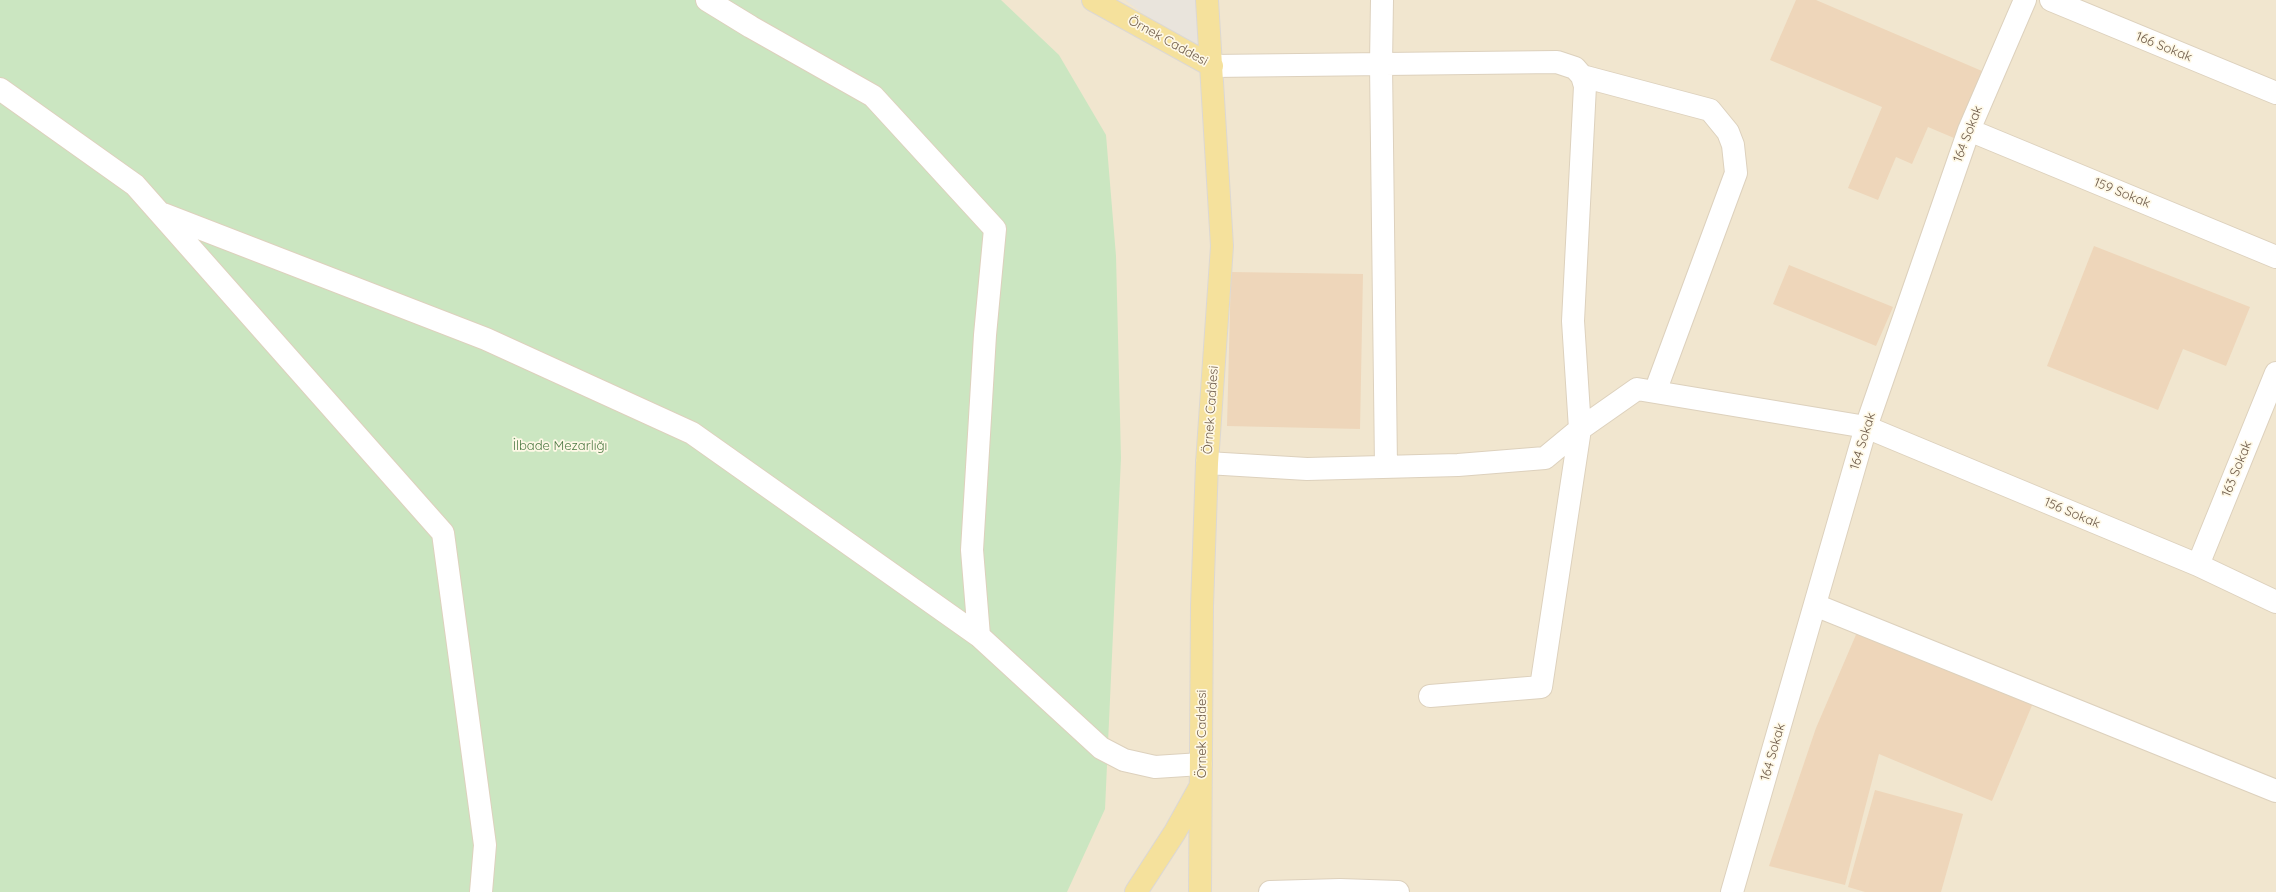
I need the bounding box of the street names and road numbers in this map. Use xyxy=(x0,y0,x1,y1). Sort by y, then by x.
street label: Örnek Caddesi xyxy=(1125,13,1211,69)
street label: 166 Sokak xyxy=(2134,29,2194,65)
street label: 164 Sokak xyxy=(1950,104,1986,164)
street label: 159 Sokak xyxy=(2091,175,2153,211)
street label: Örnek Caddesi xyxy=(1200,365,1222,455)
street label: 164 Sokak xyxy=(1847,410,1879,472)
street label: 163 Sokak xyxy=(2219,439,2255,499)
street label: 156 Sokak xyxy=(2042,494,2102,532)
street label: Örnek Caddesi xyxy=(1194,690,1210,778)
street label: 164 Sokak xyxy=(1757,721,1789,783)

